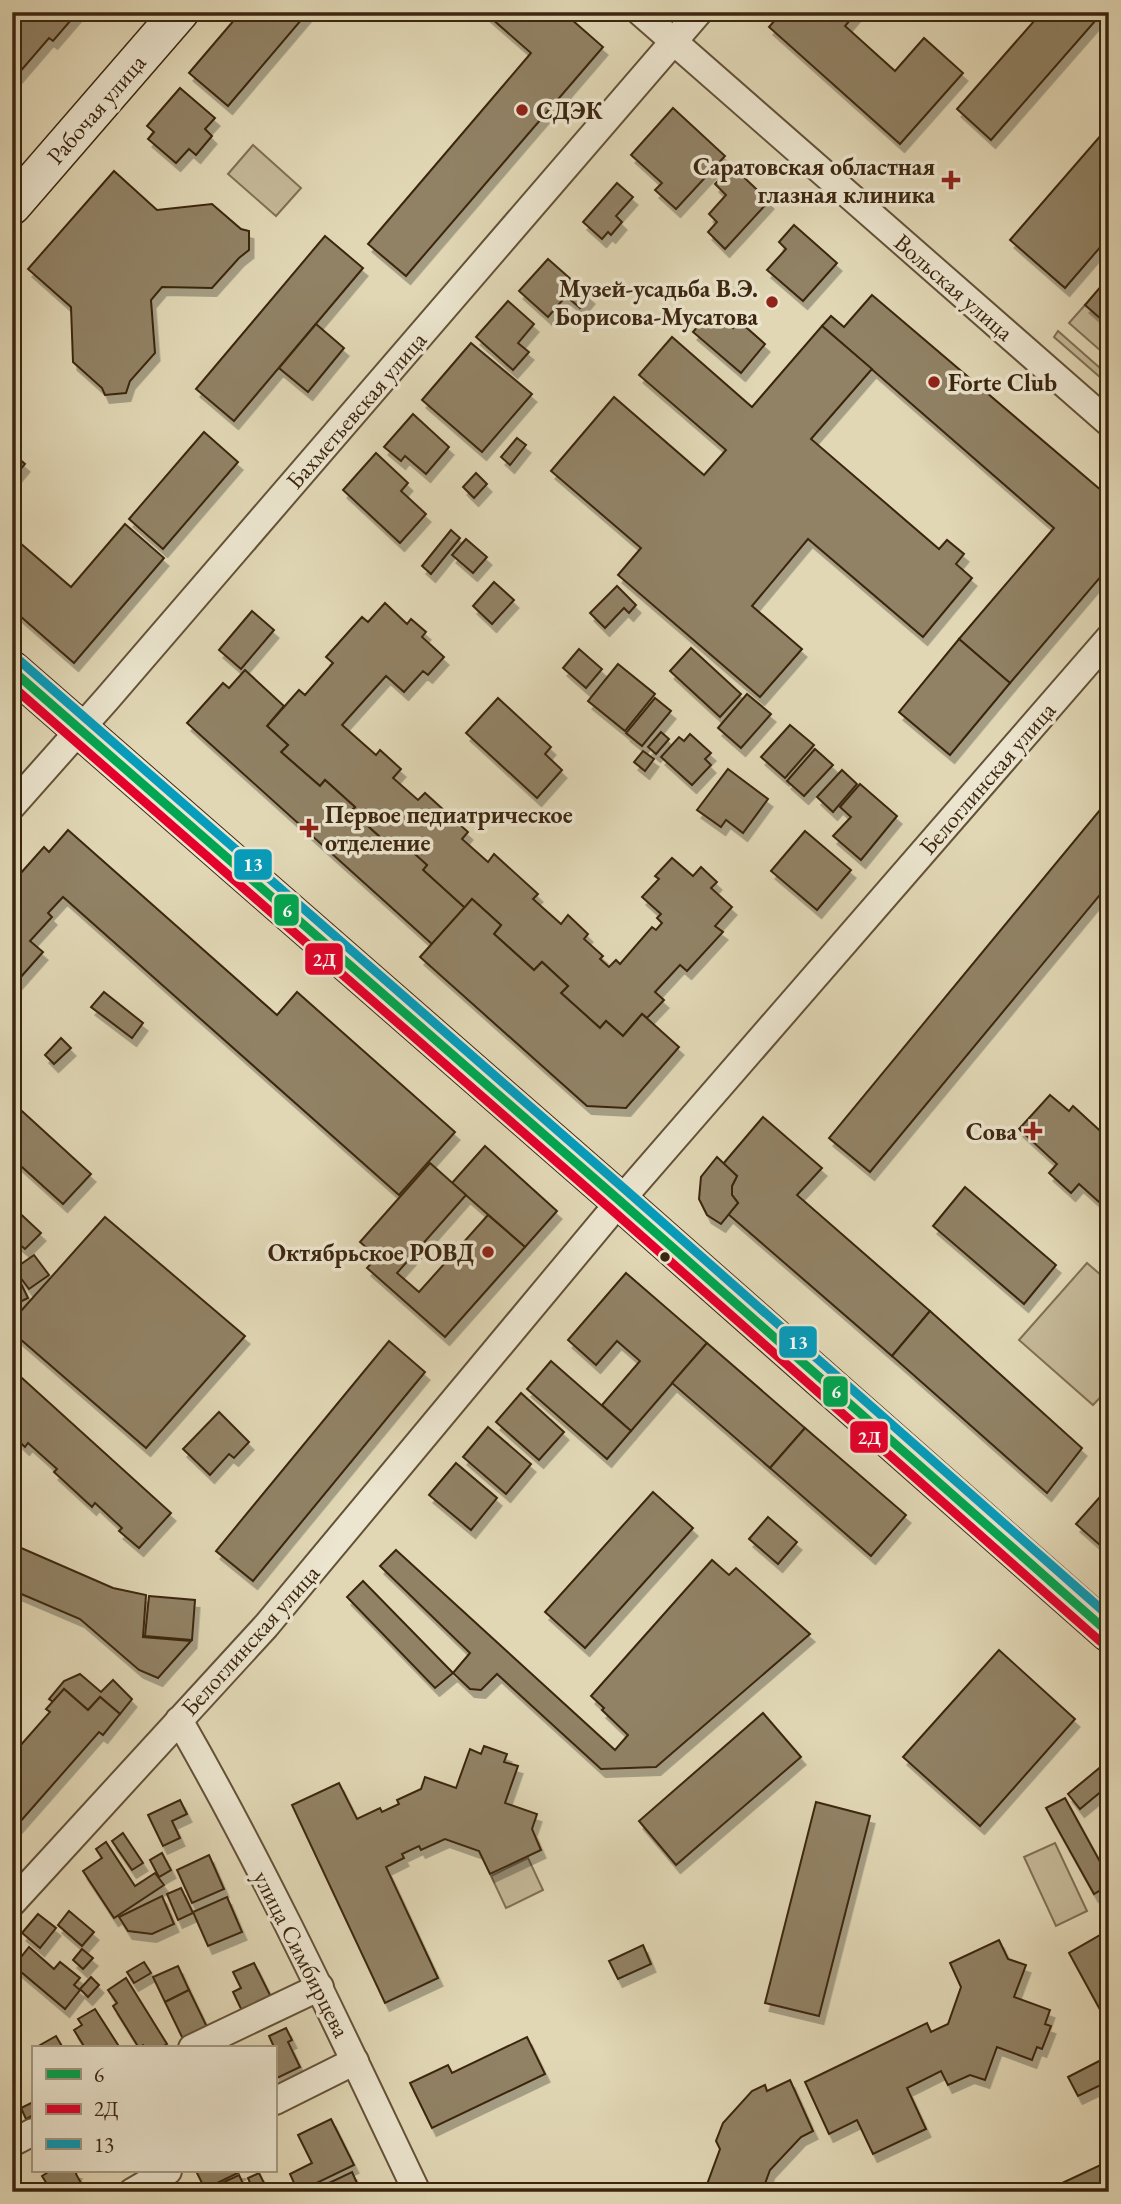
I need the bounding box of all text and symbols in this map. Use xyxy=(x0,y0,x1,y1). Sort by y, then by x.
street label: Рабочая улица xyxy=(40,47,153,171)
place label: СДЭК xyxy=(536,95,604,126)
marker: СДЭК xyxy=(514,102,530,118)
place label: Саратовская областная глазная клиника xyxy=(693,151,935,210)
marker: Саратовская областная глазная клиника xyxy=(941,170,961,190)
street label: Вольская улица xyxy=(888,227,1020,348)
place label: Музей-усадьба В.Э. Борисова-Мусатова xyxy=(555,273,758,333)
marker: Музей-усадьба В.Э. Борисова-Мусатова xyxy=(764,294,780,310)
street label: Бахметьевская улица xyxy=(279,324,433,495)
place label: Forte Club xyxy=(948,367,1057,398)
marker: Forte Club xyxy=(926,374,942,390)
street label: Белоглинская улица xyxy=(912,695,1062,861)
place label: Первое педиатрическое отделение xyxy=(325,799,573,858)
marker: Первое педиатрическое отделение xyxy=(299,818,319,838)
line badge: 13 xyxy=(233,848,273,881)
text: 13 xyxy=(243,852,263,877)
line badge: 6 xyxy=(273,893,300,927)
text: 6 xyxy=(282,898,292,923)
line badge: 2Д xyxy=(304,942,344,976)
text: 2Д xyxy=(312,947,336,972)
place label: Сова xyxy=(966,1116,1017,1147)
marker: Сова xyxy=(1023,1121,1043,1141)
place label: Октябрьское РОВД xyxy=(268,1237,474,1268)
marker: Октябрьское РОВД xyxy=(480,1244,496,1260)
unlabelled marker xyxy=(658,1250,672,1264)
line badge: 13 xyxy=(778,1325,818,1359)
text: 13 xyxy=(788,1330,808,1355)
line badge: 6 xyxy=(822,1375,849,1408)
text: 6 xyxy=(831,1379,841,1404)
line badge: 2Д xyxy=(849,1420,889,1454)
text: 2Д xyxy=(857,1425,881,1450)
street label: Белоглинская улица xyxy=(174,1558,326,1722)
street label: улица Симбирцева xyxy=(247,1865,358,2043)
legend xyxy=(32,2046,276,2172)
text: 6 xyxy=(94,2061,104,2088)
text: 2Д xyxy=(94,2095,119,2122)
text: 13 xyxy=(94,2131,114,2158)

